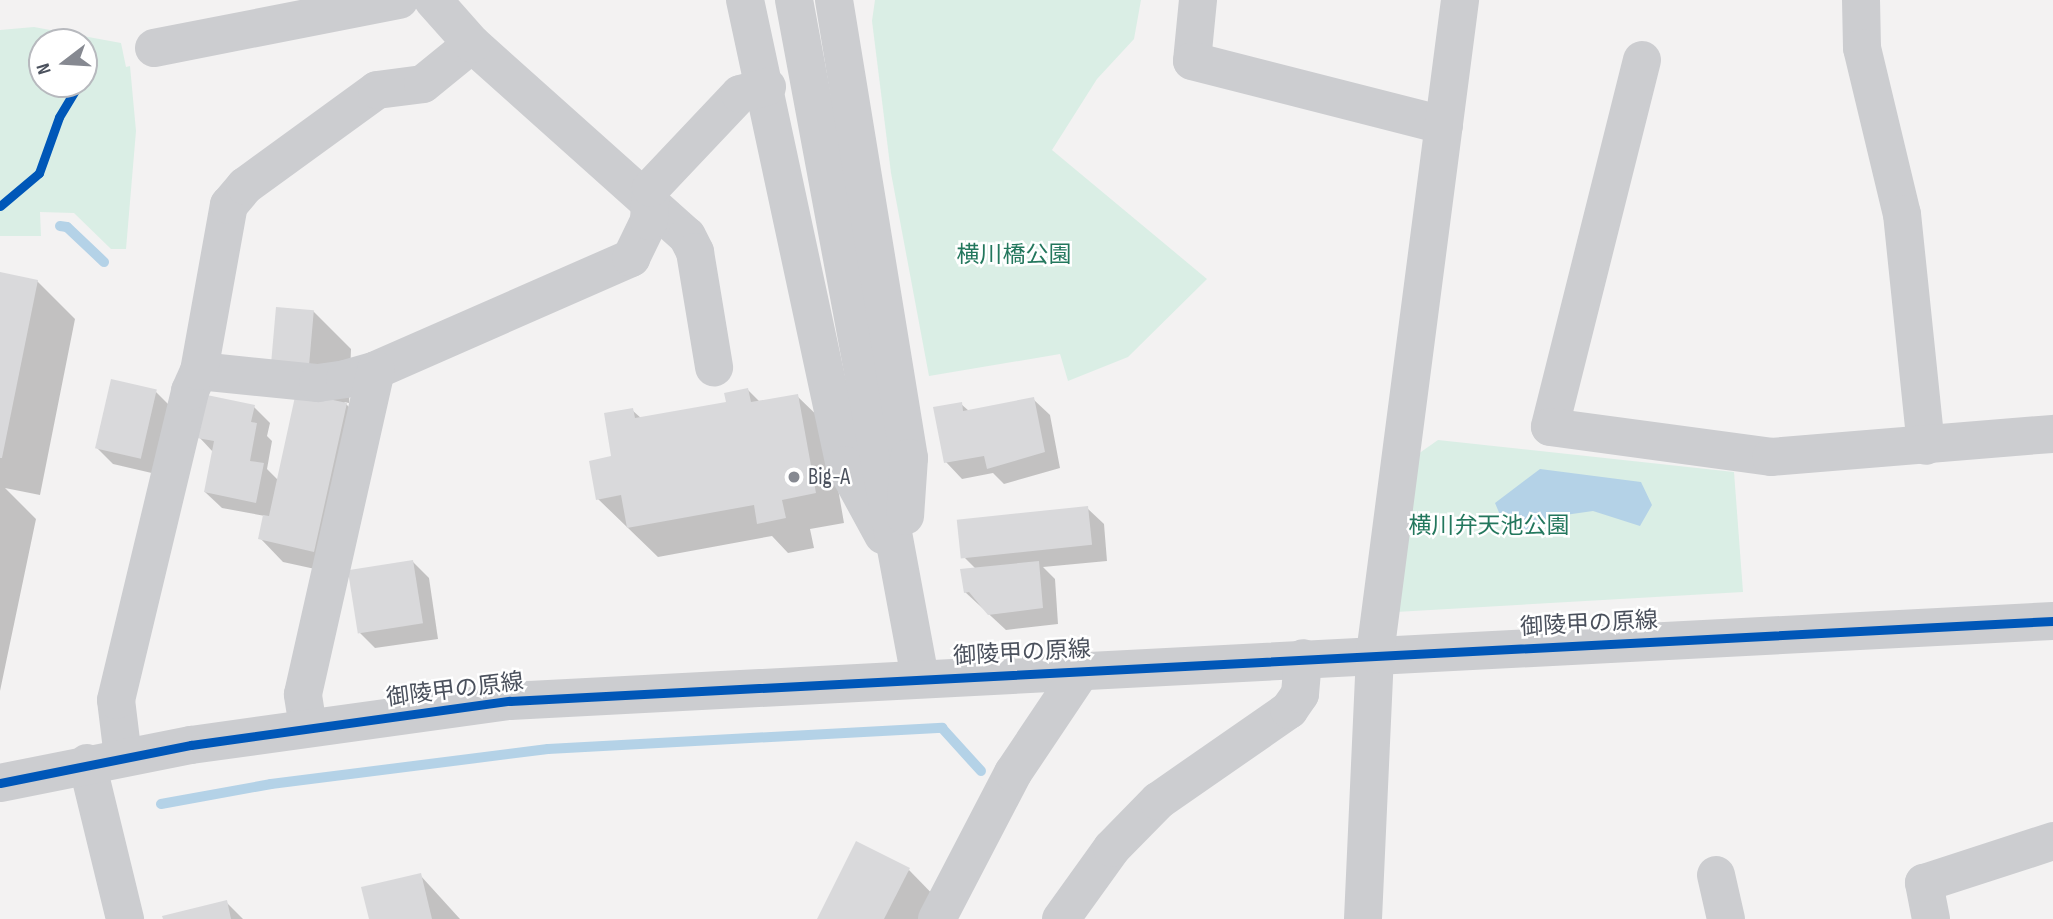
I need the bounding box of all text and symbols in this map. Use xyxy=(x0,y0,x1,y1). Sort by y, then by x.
north arrow xyxy=(28,28,98,98)
text: N xyxy=(32,60,57,77)
park label: 横川橋公園 xyxy=(957,241,1071,269)
place label: Big-A xyxy=(808,463,850,491)
marker: Big-A xyxy=(786,469,802,485)
park label: 横川弁天池公園 xyxy=(1409,512,1569,540)
street label: 御陵甲の原線 xyxy=(1519,607,1659,641)
street label: 御陵甲の原線 xyxy=(952,636,1092,670)
street label: 御陵甲の原線 xyxy=(385,668,525,712)

